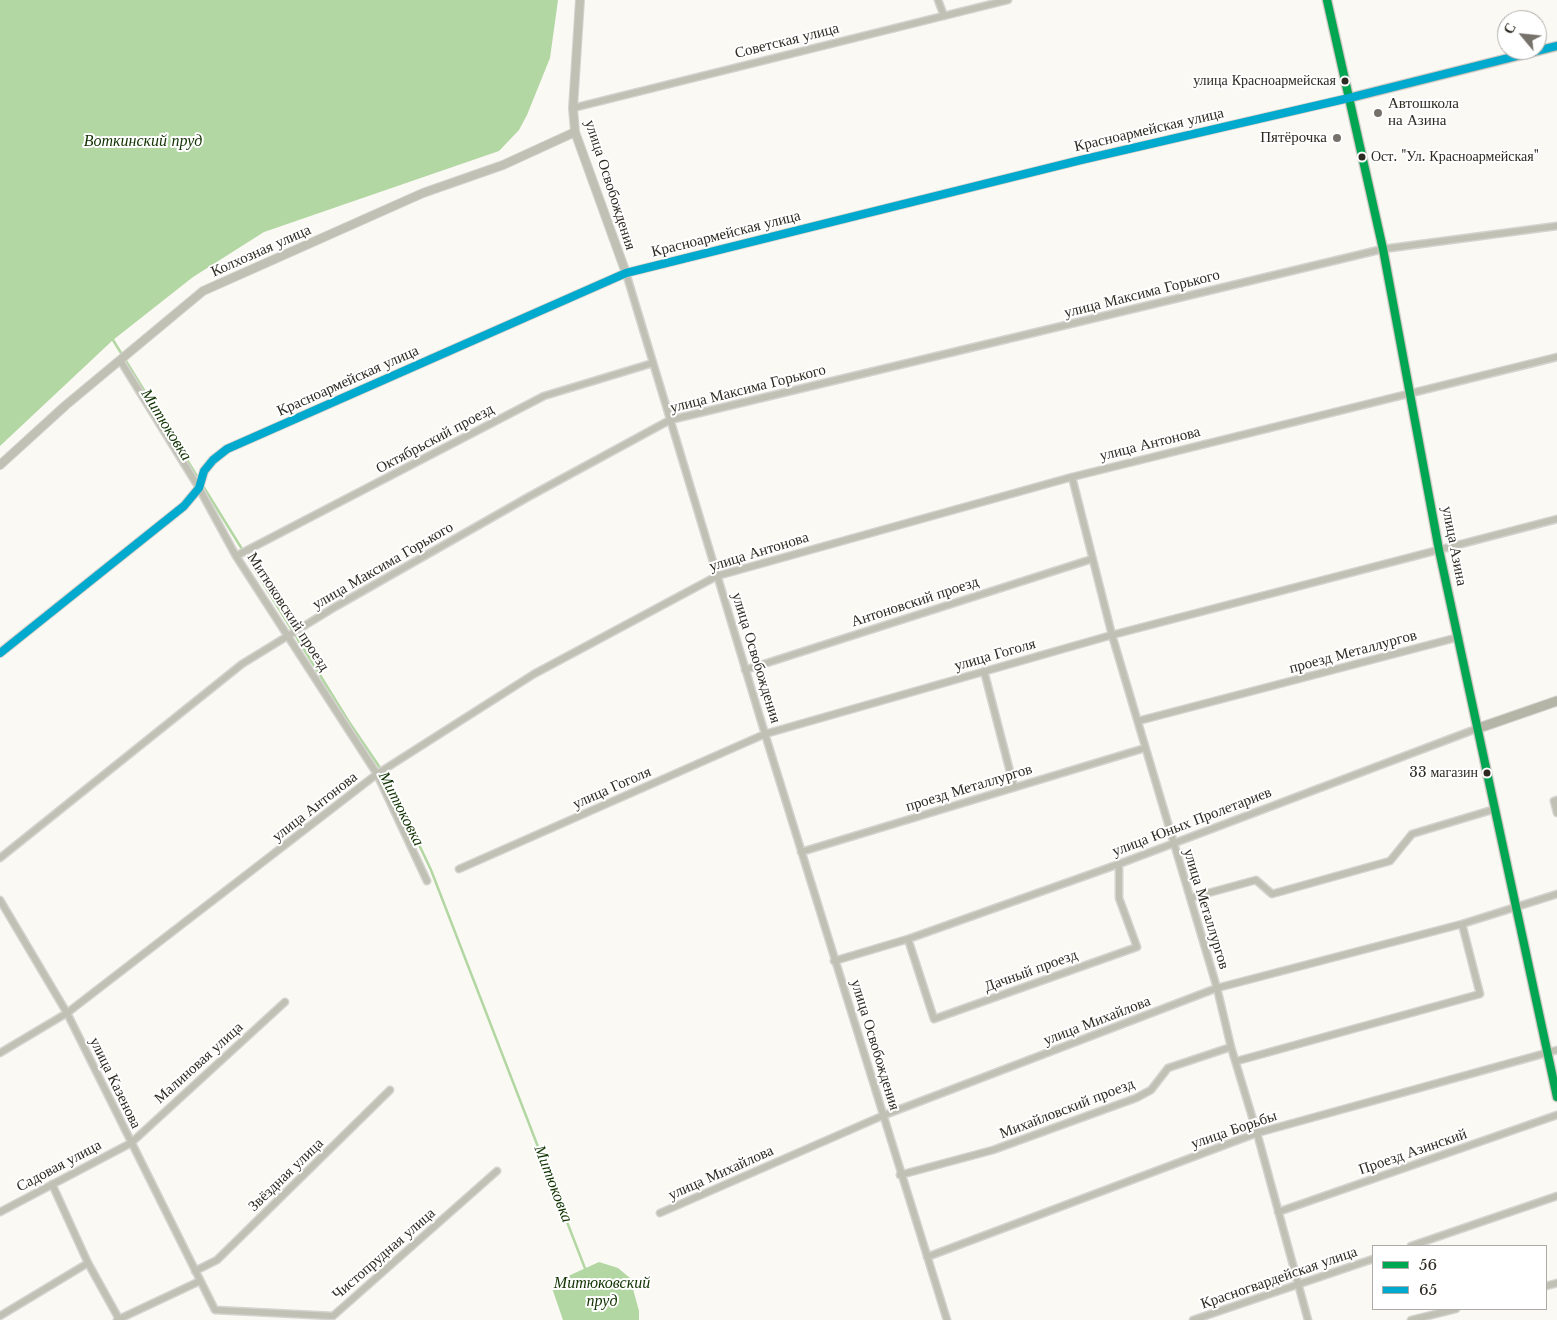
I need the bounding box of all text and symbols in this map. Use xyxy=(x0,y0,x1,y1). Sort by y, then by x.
north arrow xyxy=(1497,10,1547,60)
street label: Советская улица xyxy=(733,19,841,63)
text: С xyxy=(1499,20,1520,37)
place label: улица Красноармейская xyxy=(1193,73,1336,89)
marker: улица Красноармейская xyxy=(1340,76,1350,86)
place label: Автошкола на Азина xyxy=(1388,95,1459,130)
street label: Красноармейская улица xyxy=(1072,104,1226,156)
marker: Автошкола на Азина xyxy=(1372,107,1384,119)
street label: улица Освобождения xyxy=(580,118,640,252)
place label: Пятёрочка xyxy=(1260,129,1327,147)
water label: Воткинский пруд xyxy=(84,131,202,151)
marker: Пятёрочка xyxy=(1331,132,1343,144)
place label: Ост. "Ул. Красноармейская" xyxy=(1371,149,1539,165)
marker: Ост. "Ул. Красноармейская" xyxy=(1357,152,1367,162)
street label: Красноармейская улица xyxy=(650,207,802,261)
street label: Колхозная улица xyxy=(208,221,314,281)
street label: улица Максима Горького xyxy=(1062,266,1222,322)
street label: Красноармейская улица xyxy=(274,342,422,420)
street label: улица Максима Горького xyxy=(668,361,828,417)
water label: Митюковка xyxy=(136,386,196,464)
street label: Октябрьский проезд xyxy=(373,400,497,478)
street label: улица Антонова xyxy=(1098,423,1202,465)
street label: улица Азина xyxy=(1437,505,1471,587)
street label: улица Максима Горького xyxy=(309,518,457,614)
street label: улица Антонова xyxy=(707,528,811,576)
street label: Митюковский проезд xyxy=(243,549,333,675)
street label: Антоновский проезд xyxy=(849,573,981,631)
street label: улица Освобождения xyxy=(728,590,784,726)
street label: проезд Металлургов xyxy=(1287,626,1419,678)
street label: улица Гоголя xyxy=(952,635,1038,675)
street label: проезд Металлургов xyxy=(904,760,1034,816)
street label: улица Гоголя xyxy=(570,763,654,813)
place label: 33 магазин xyxy=(1409,765,1478,781)
street label: улица Антонова xyxy=(269,768,361,846)
marker: 33 магазин xyxy=(1482,768,1492,778)
water label: Митюковка xyxy=(374,769,428,849)
street label: улица Юных Пролетариев xyxy=(1110,783,1274,861)
street label: улица Металлургов xyxy=(1179,847,1233,971)
street label: Дачный проезд xyxy=(982,946,1080,996)
street label: улица Освобождения xyxy=(847,977,903,1113)
street label: улица Михайлова xyxy=(1041,992,1153,1050)
street label: Малиновая улица xyxy=(151,1019,247,1107)
street label: улица Казенова xyxy=(85,1034,145,1132)
street label: Михайловский проезд xyxy=(997,1075,1137,1143)
street label: улица Борьбы xyxy=(1189,1107,1279,1153)
street label: Проезд Азинский xyxy=(1357,1125,1469,1179)
street label: Звёздная улица xyxy=(245,1135,327,1215)
street label: Садовая улица xyxy=(13,1136,105,1196)
street label: улица Михайлова xyxy=(666,1142,776,1204)
water label: Митюковка xyxy=(530,1143,576,1225)
street label: Чистопрудная улица xyxy=(329,1204,439,1304)
street label: Красногвардейская улица xyxy=(1198,1243,1360,1313)
legend xyxy=(1372,1245,1547,1310)
text: 56 xyxy=(1419,1255,1437,1274)
water label: Митюковский пруд xyxy=(554,1273,650,1311)
text: 65 xyxy=(1419,1280,1437,1299)

